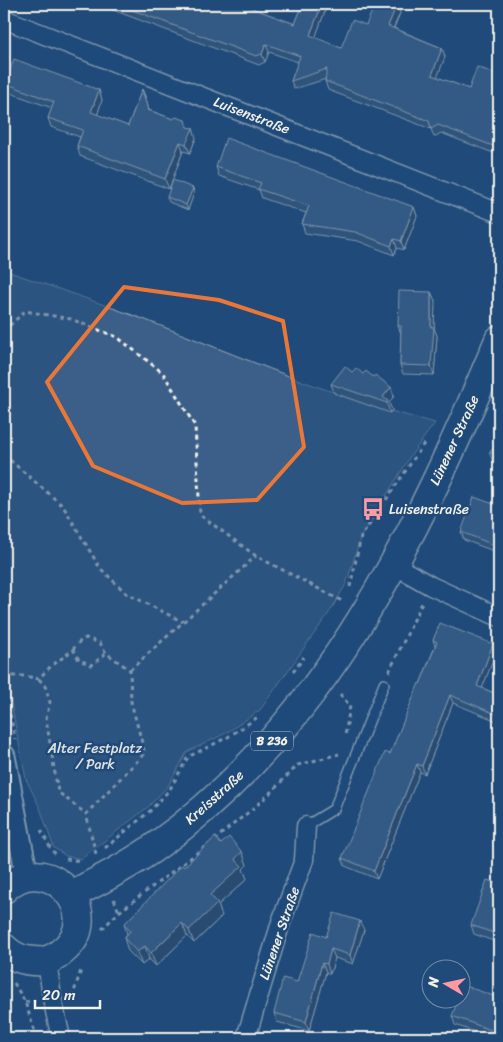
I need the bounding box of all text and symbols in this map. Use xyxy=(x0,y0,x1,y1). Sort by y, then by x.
street label: Luisenstraße xyxy=(210,89,294,141)
street label: Lünener Straße xyxy=(423,391,486,490)
bus stop icon: Luisenstraße xyxy=(360,496,386,522)
place label: Luisenstraße xyxy=(389,497,469,522)
road number: B 236 xyxy=(251,731,293,750)
park label: Alter Festplatz / Park xyxy=(47,736,143,777)
street label: Kreisstraße xyxy=(179,764,250,831)
street label: Lünener Straße xyxy=(252,883,307,983)
north arrow xyxy=(420,960,470,1010)
text: N xyxy=(420,975,447,990)
scale bar xyxy=(35,977,100,1009)
text: 20 m xyxy=(42,982,76,1008)

